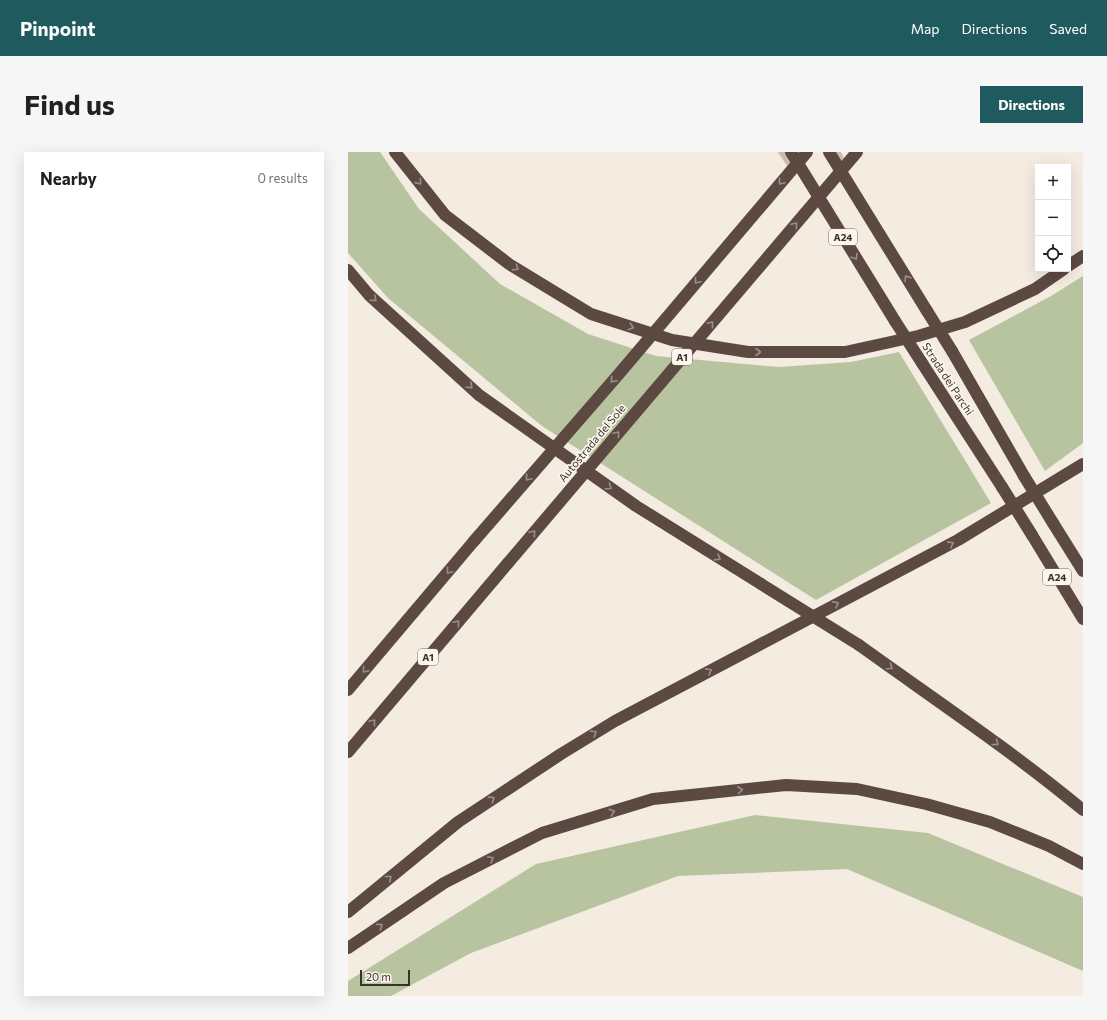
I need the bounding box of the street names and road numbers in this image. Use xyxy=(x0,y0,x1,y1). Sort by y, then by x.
road number: A24 xyxy=(829,229,857,245)
street label: Strada dei Parchi xyxy=(920,340,977,417)
road number: A1 xyxy=(672,349,692,365)
street label: Autostrada del Sole xyxy=(555,401,628,484)
road number: A24 xyxy=(1043,569,1071,585)
road number: A1 xyxy=(418,649,438,665)

